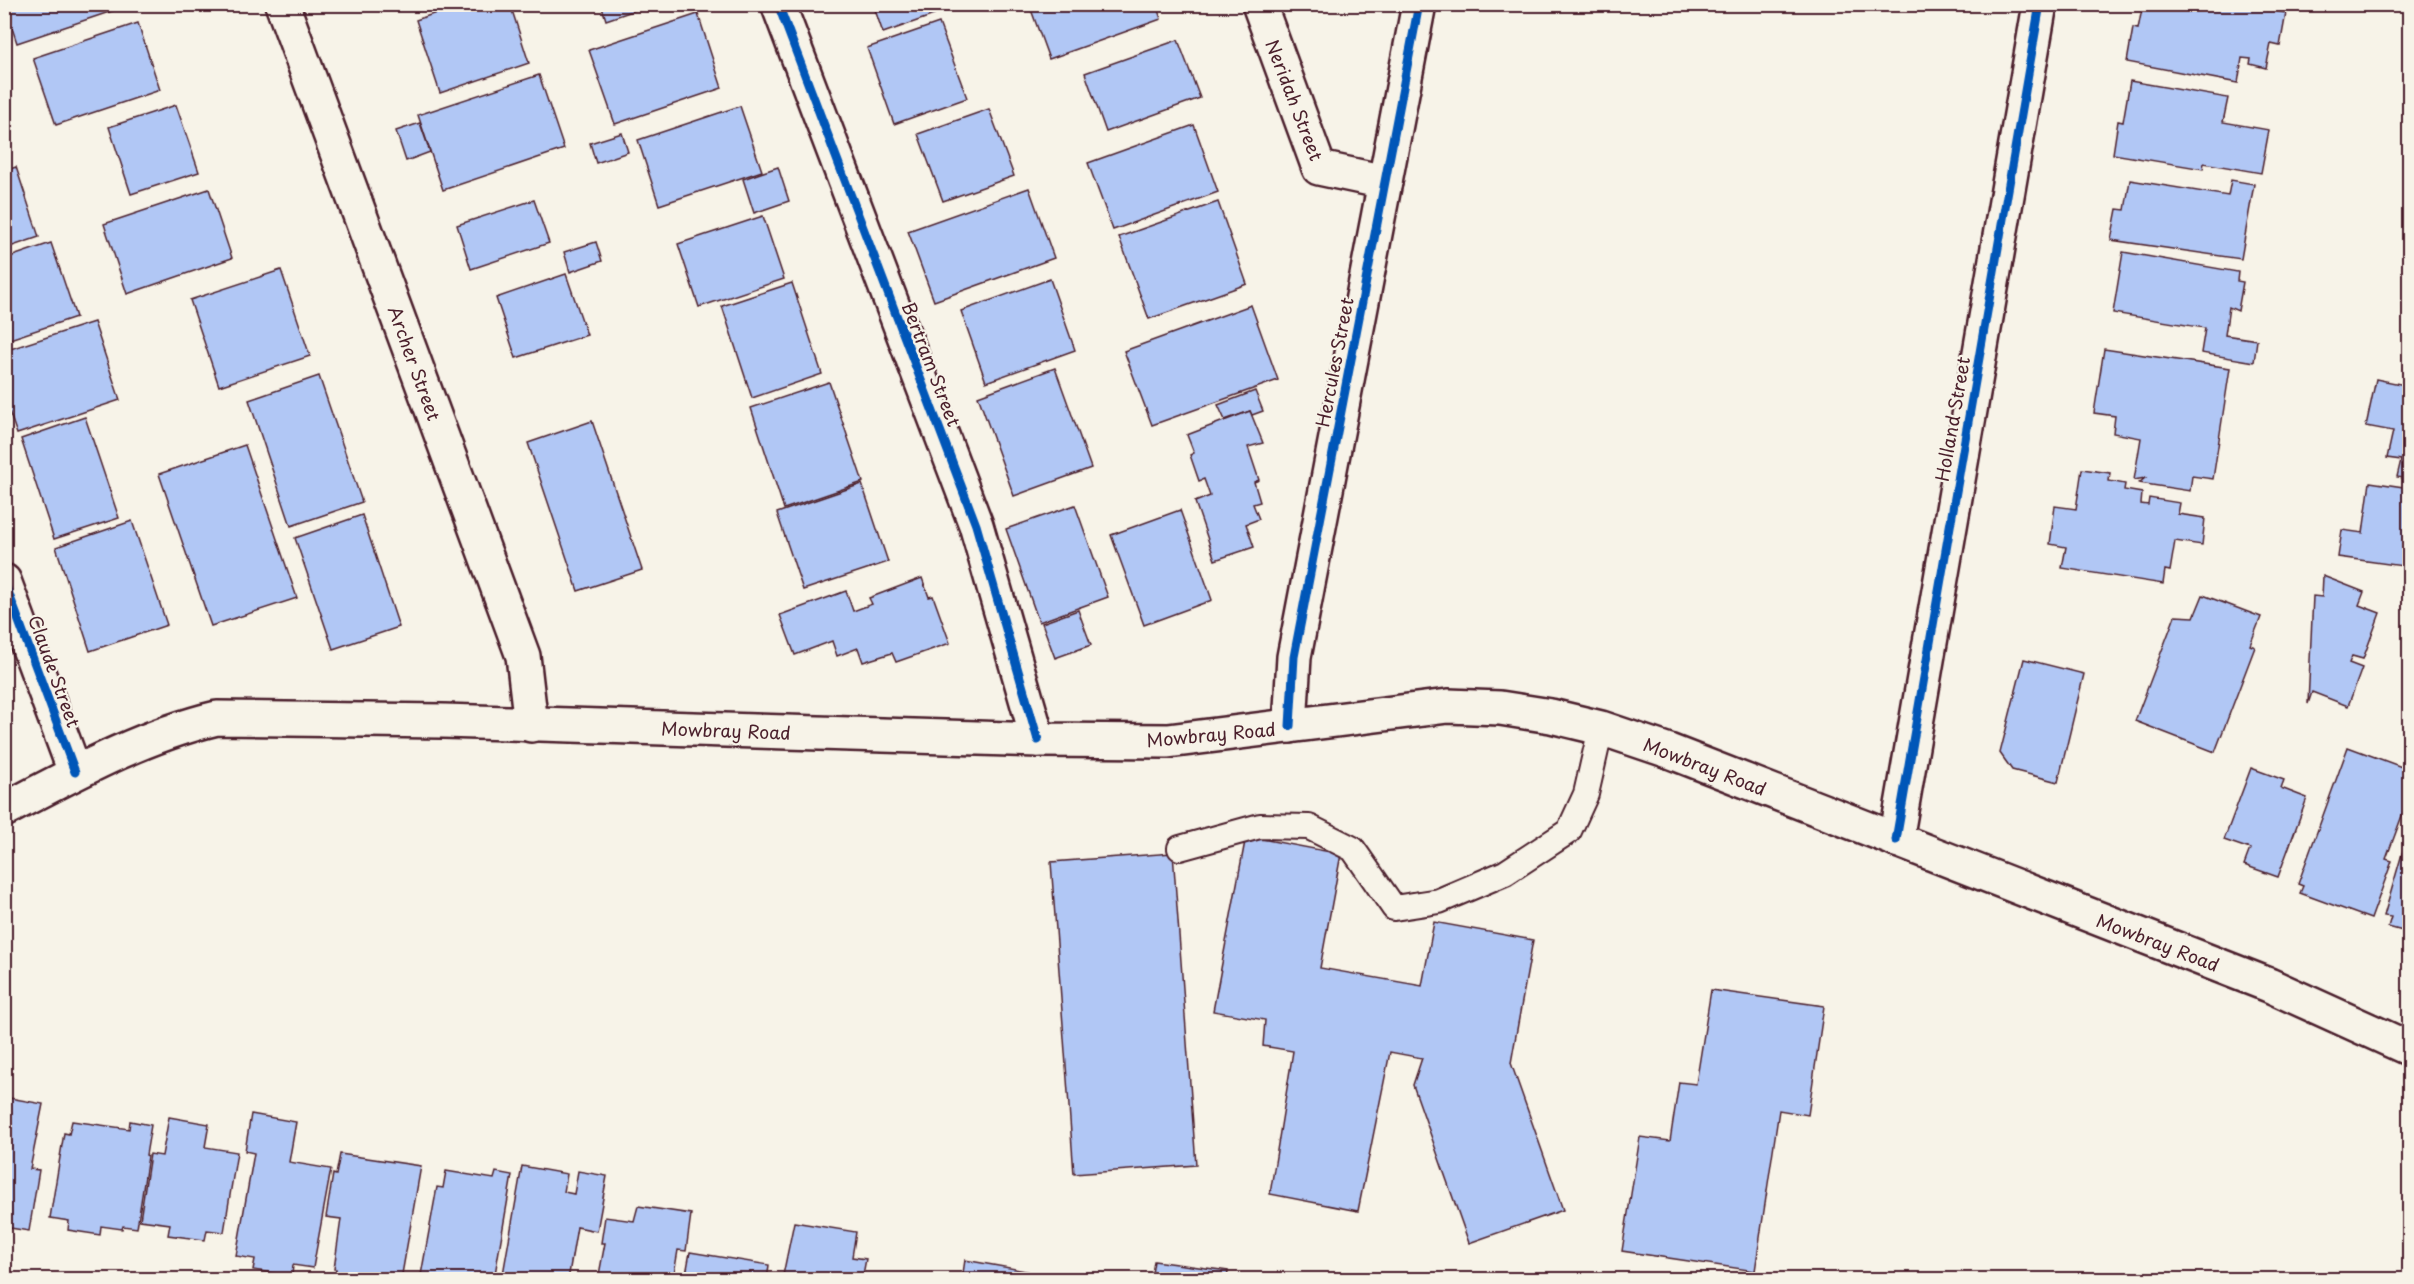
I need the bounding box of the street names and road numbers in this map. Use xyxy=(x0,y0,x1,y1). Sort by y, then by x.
street label: Neridah Street xyxy=(1259,35,1331,165)
street label: Hercules Street xyxy=(1308,295,1360,429)
street label: Bertram Street xyxy=(896,298,968,430)
street label: Archer Street xyxy=(382,302,448,424)
street label: Holland Street xyxy=(1928,354,1976,484)
street label: Claude Street xyxy=(22,611,88,731)
street label: Mowbray Road xyxy=(661,714,791,746)
street label: Mowbray Road xyxy=(1145,715,1277,753)
street label: Mowbray Road xyxy=(1640,730,1770,802)
street label: Mowbray Road xyxy=(2093,906,2223,978)

